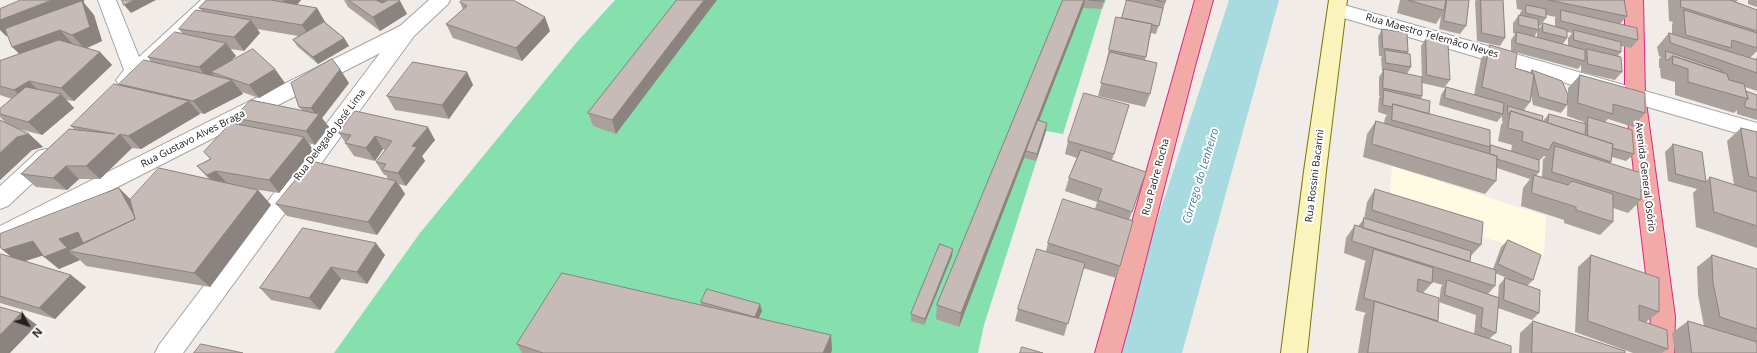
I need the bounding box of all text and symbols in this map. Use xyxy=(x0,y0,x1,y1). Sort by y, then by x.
street label: Rua Maestro Telemâco Neves xyxy=(1364,11,1500,61)
street label: Rua Delegado José Lima xyxy=(292,87,368,183)
street label: Rua Gustavo Alves Braga xyxy=(139,107,247,171)
street label: Avenida General Osório xyxy=(1632,121,1658,233)
water label: Córrego do Lenheiro xyxy=(1180,127,1222,225)
street label: Rua Rossini Bacarini xyxy=(1303,129,1327,223)
street label: Rua Padre Rocha xyxy=(1140,137,1172,217)
north arrow xyxy=(8,305,48,345)
text: N xyxy=(29,325,46,341)

